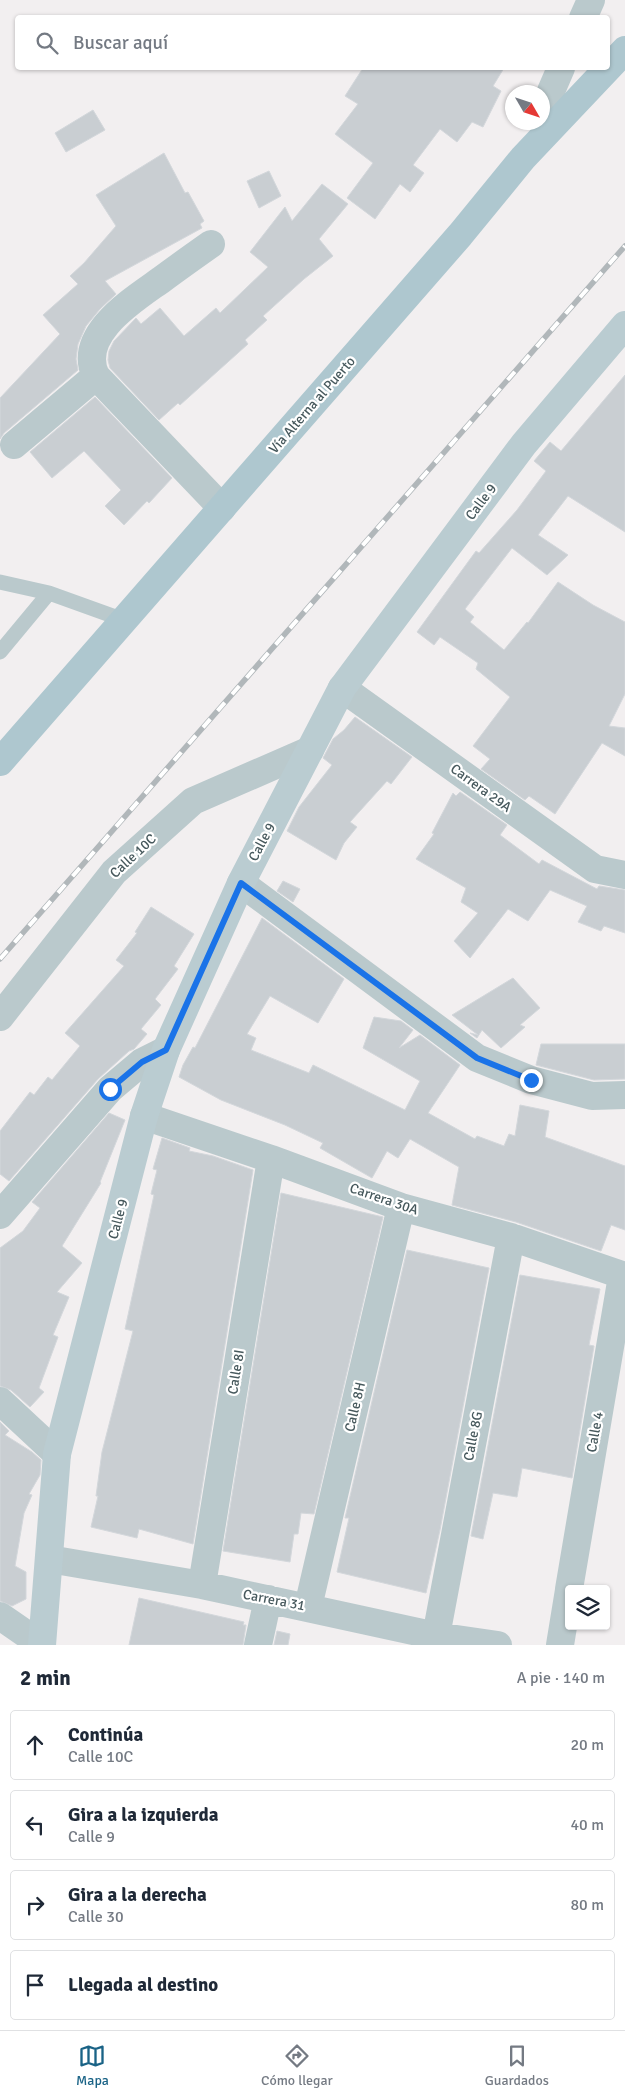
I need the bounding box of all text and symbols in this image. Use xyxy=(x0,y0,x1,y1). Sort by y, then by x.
search box xyxy=(15,15,610,70)
icon: search xyxy=(33,29,61,57)
text: Buscar aquí xyxy=(73,31,168,55)
north arrow xyxy=(505,85,550,130)
street label: Vía Alterna al Puerto xyxy=(265,353,359,457)
street label: Calle 9 xyxy=(462,480,500,524)
street label: Carrera 29A xyxy=(447,760,515,816)
street label: Calle 9 xyxy=(245,820,279,864)
street label: Calle 10C xyxy=(106,830,160,882)
route end xyxy=(520,1069,543,1092)
route start xyxy=(99,1078,122,1101)
street label: Carrera 30A xyxy=(347,1179,421,1219)
street label: Calle 9 xyxy=(104,1197,132,1241)
street label: Calle 8I xyxy=(224,1348,248,1396)
street label: Calle 8H xyxy=(341,1380,369,1434)
street label: Calle 8G xyxy=(460,1410,486,1462)
street label: Calle 4 xyxy=(583,1410,607,1454)
map controls xyxy=(565,1585,610,1630)
button: layers xyxy=(565,1585,610,1630)
street label: Carrera 31 xyxy=(242,1586,306,1614)
text: 2 min xyxy=(20,1665,71,1691)
text: A pie · 140 m xyxy=(517,1668,605,1688)
text: Continúa xyxy=(68,1723,143,1747)
icon: ahead xyxy=(21,1731,49,1759)
text: 20 m xyxy=(570,1735,604,1755)
text: Calle 10C xyxy=(68,1747,133,1767)
text: Gira a la izquierda xyxy=(68,1803,218,1827)
icon: left xyxy=(21,1811,49,1839)
text: 40 m xyxy=(570,1815,604,1835)
text: Calle 9 xyxy=(68,1827,115,1847)
text: Gira a la derecha xyxy=(68,1883,207,1907)
icon: right xyxy=(21,1891,49,1919)
text: 80 m xyxy=(570,1895,604,1915)
text: Calle 30 xyxy=(68,1907,124,1927)
icon: arrive xyxy=(21,1971,49,1999)
text: Llegada al destino xyxy=(68,1973,218,1997)
tab: Mapa xyxy=(76,2042,109,2089)
tab: Cómo llegar xyxy=(261,2042,333,2089)
tab: Guardados xyxy=(485,2042,549,2089)

